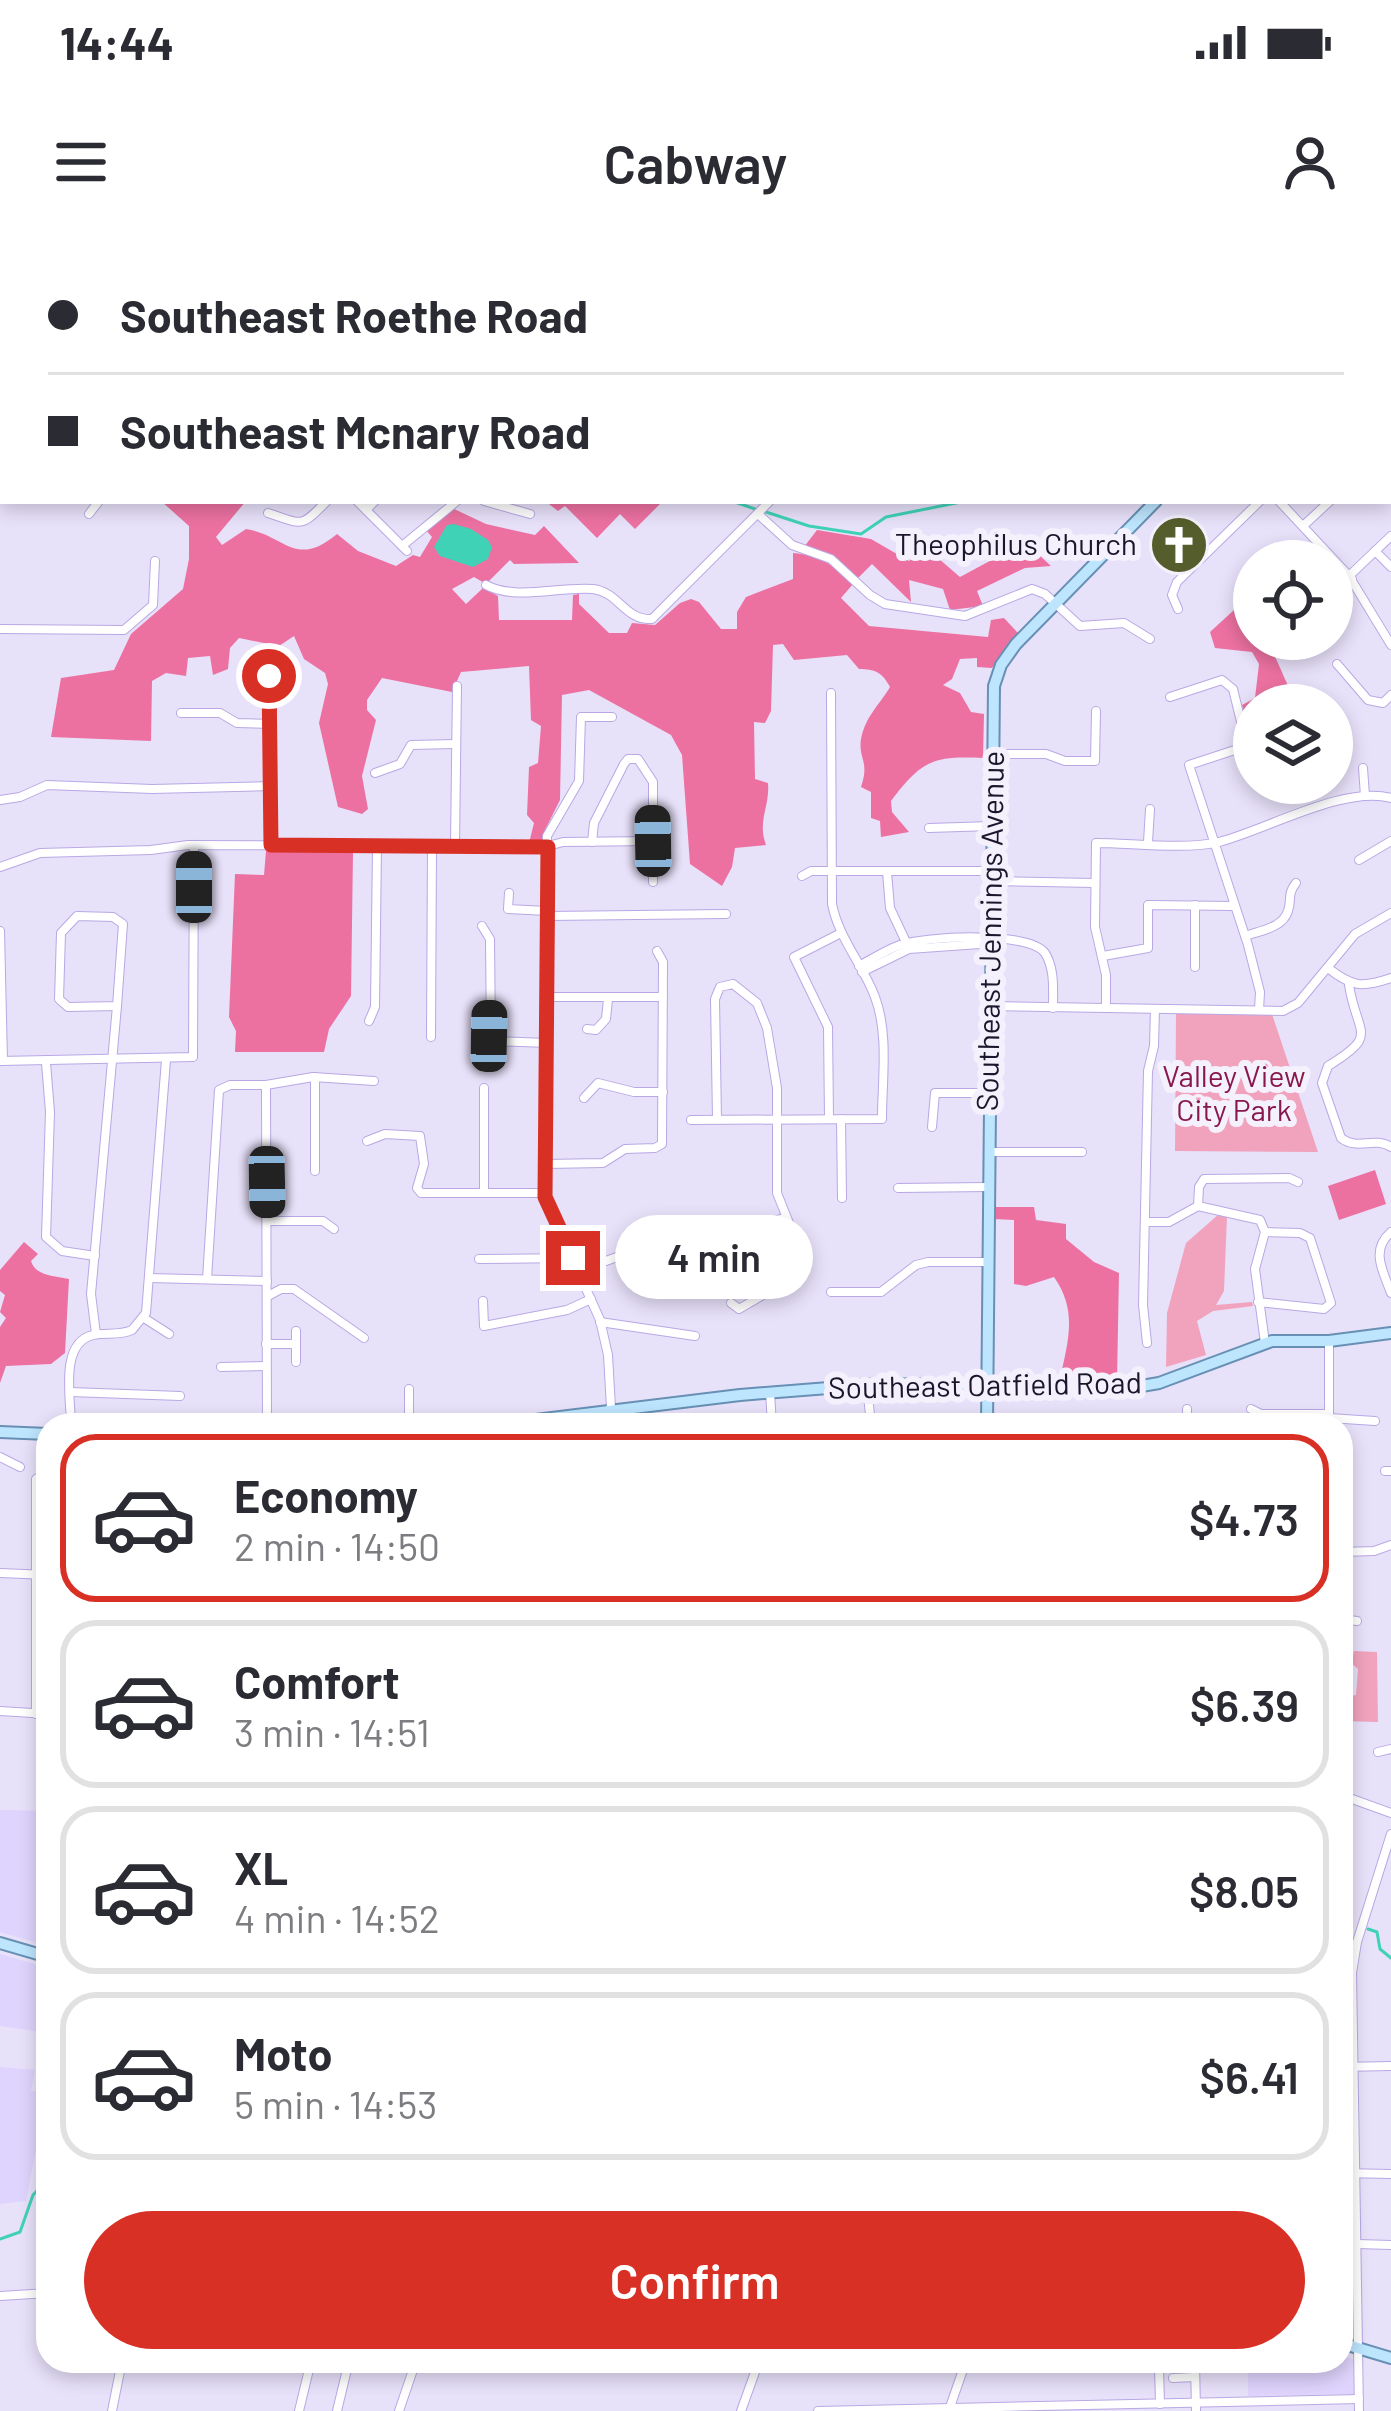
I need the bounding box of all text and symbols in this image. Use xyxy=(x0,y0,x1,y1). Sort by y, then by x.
text: 14:44 xyxy=(60,15,174,69)
icon: menu xyxy=(48,129,114,195)
icon: person xyxy=(1277,129,1343,195)
text: Cabway xyxy=(604,130,787,195)
text: Southeast Roethe Road xyxy=(120,288,588,342)
text: Southeast Mcnary Road xyxy=(120,404,590,458)
church icon: Theophilus Church xyxy=(1148,514,1210,576)
place label: Theophilus Church xyxy=(895,525,1137,561)
map controls xyxy=(1233,540,1353,804)
button: locate xyxy=(1233,540,1353,660)
route start xyxy=(242,649,296,703)
button: layers xyxy=(1233,684,1353,804)
street label: Southeast Jennings Avenue xyxy=(968,750,1010,1111)
car xyxy=(634,805,672,877)
car xyxy=(176,851,212,923)
car xyxy=(470,1000,508,1072)
park label: Valley View City Park xyxy=(1162,1057,1306,1127)
car xyxy=(248,1146,286,1218)
callout: 4 min xyxy=(615,1216,813,1300)
route end xyxy=(546,1231,600,1285)
text: 4 min xyxy=(667,1233,761,1280)
street label: Southeast Oatfield Road xyxy=(828,1363,1142,1405)
icon: car xyxy=(90,1464,198,1572)
text: Economy xyxy=(234,1468,418,1522)
text: $4.73 xyxy=(1189,1491,1299,1545)
text: 2 min · 14:50 xyxy=(234,1522,440,1569)
icon: car xyxy=(90,1650,198,1758)
text: Comfort xyxy=(234,1654,400,1708)
text: $6.39 xyxy=(1190,1677,1299,1731)
text: 3 min · 14:51 xyxy=(234,1708,430,1755)
icon: car xyxy=(90,1836,198,1944)
text: XL xyxy=(234,1840,288,1894)
text: $8.05 xyxy=(1189,1863,1299,1917)
text: 4 min · 14:52 xyxy=(234,1894,440,1941)
icon: car xyxy=(90,2022,198,2130)
text: Moto xyxy=(234,2026,332,2080)
text: $6.41 xyxy=(1199,2049,1299,2103)
text: 5 min · 14:53 xyxy=(234,2080,437,2127)
button: Confirm xyxy=(84,2211,1305,2349)

